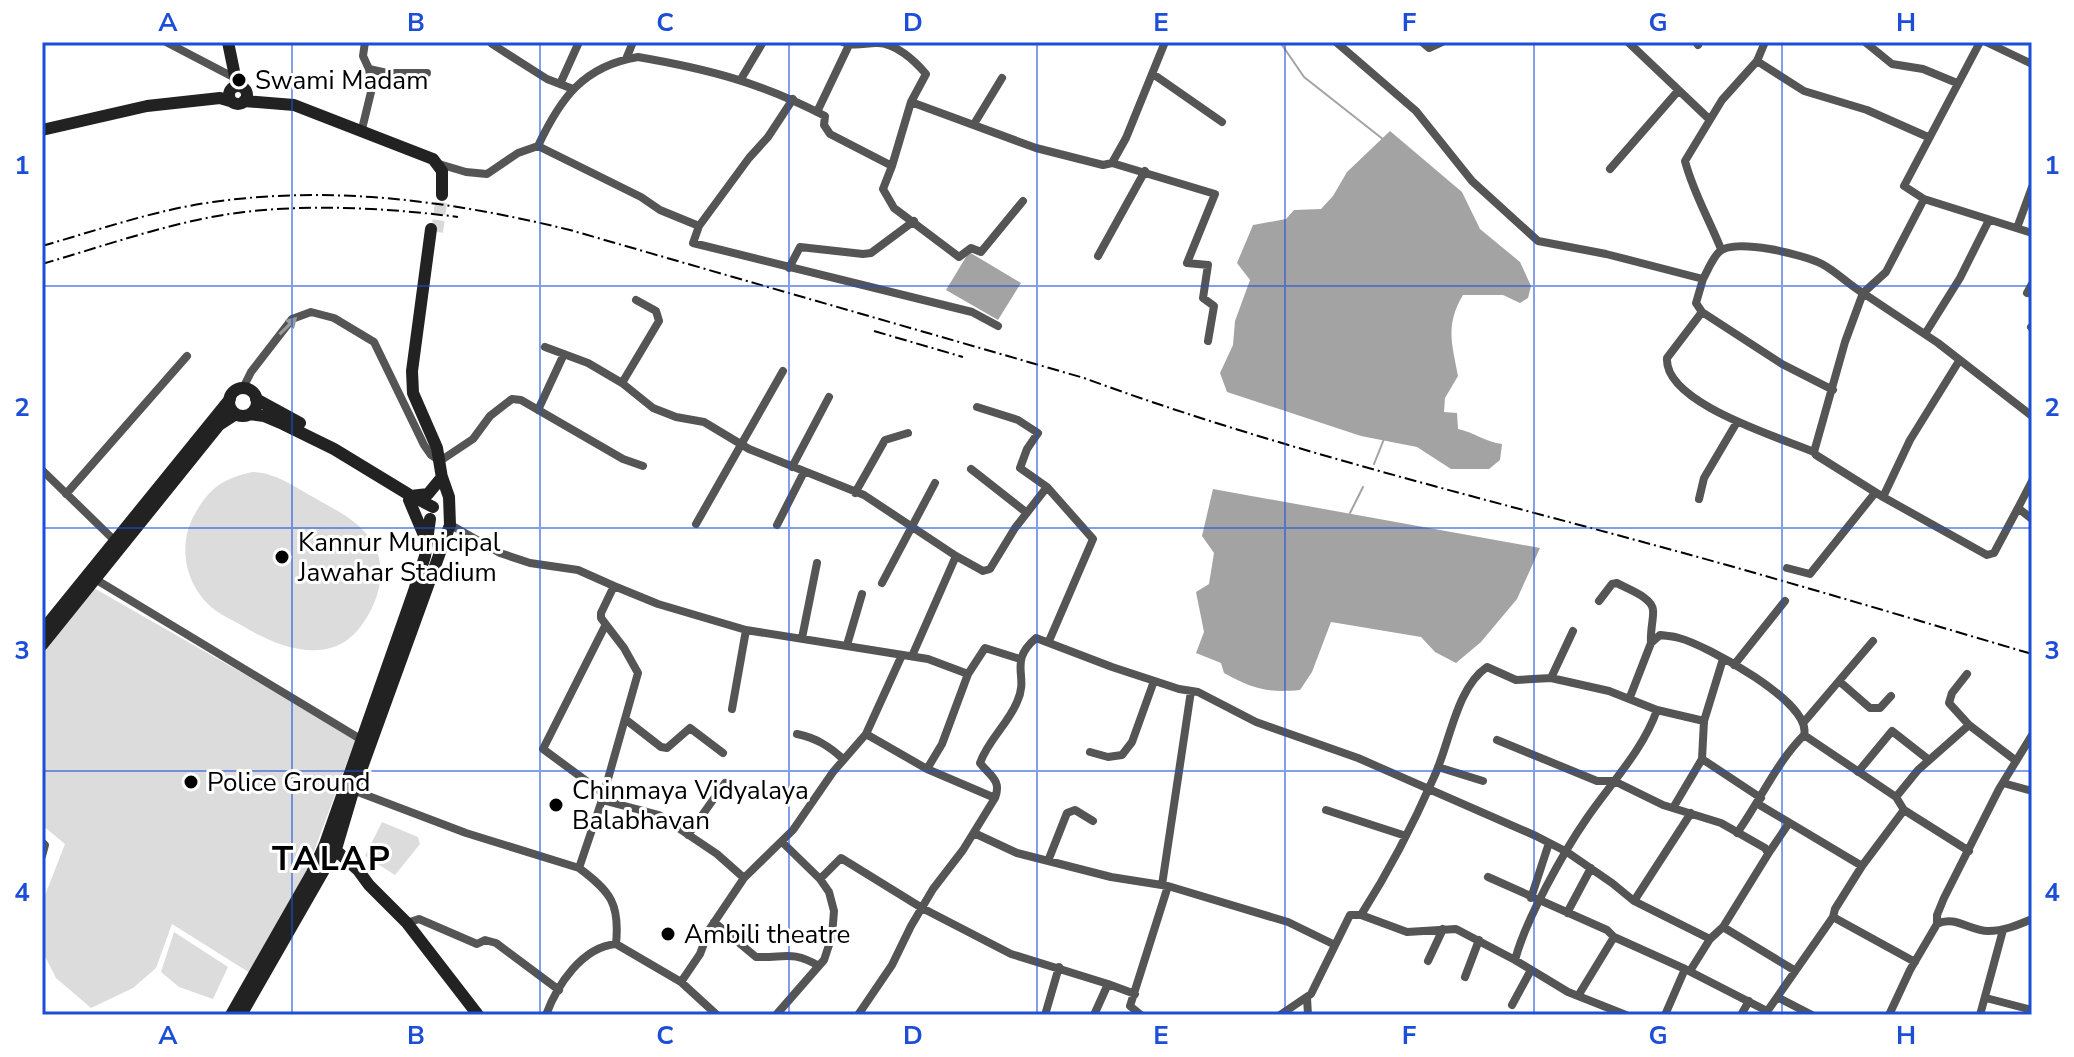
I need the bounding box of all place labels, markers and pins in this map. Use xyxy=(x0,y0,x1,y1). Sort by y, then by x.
place label: Swami Madam xyxy=(255,63,428,98)
marker: Swami Madam xyxy=(230,71,248,89)
place label: Kannur Municipal Jawahar Stadium xyxy=(297,525,501,590)
marker: Kannur Municipal Jawahar Stadium xyxy=(273,548,291,566)
place label: Police Ground xyxy=(207,765,370,800)
marker: Police Ground xyxy=(182,773,200,791)
place label: Chinmaya Vidyalaya Balabhavan xyxy=(572,773,809,838)
marker: Chinmaya Vidyalaya Balabhavan xyxy=(547,796,565,814)
place label: Ambili theatre xyxy=(684,917,850,952)
marker: Ambili theatre xyxy=(659,925,677,943)

